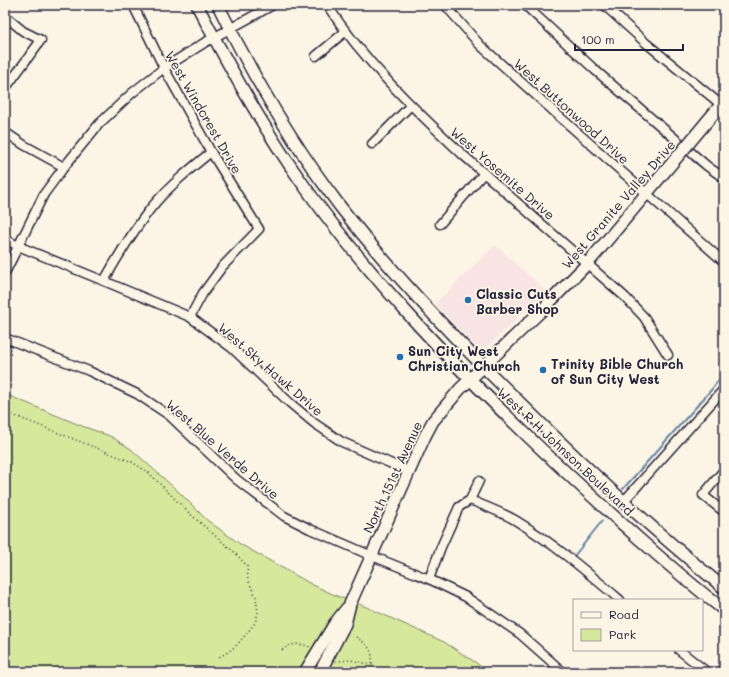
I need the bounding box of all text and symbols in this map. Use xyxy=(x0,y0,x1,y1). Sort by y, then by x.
scale bar xyxy=(575,26,683,52)
text: 100 m xyxy=(581,31,615,47)
street label: West Windcrest Drive xyxy=(162,47,246,177)
street label: West Buttonwood Drive xyxy=(511,55,633,167)
street label: West Yosemite Drive xyxy=(447,123,559,223)
street label: West Granite Valley Drive xyxy=(557,136,679,272)
place label: Classic Cuts Barber Shop xyxy=(476,285,559,317)
marker: Classic Cuts Barber Shop xyxy=(463,295,473,305)
street label: West Sky Hawk Drive xyxy=(215,319,327,419)
place label: Sun City West Christian Church xyxy=(408,342,520,374)
marker: Sun City West Christian Church xyxy=(395,352,405,362)
place label: Trinity Bible Church of Sun City West xyxy=(551,355,684,388)
marker: Trinity Bible Church of Sun City West xyxy=(538,365,548,375)
street label: West R H Johnson Boulevard xyxy=(494,383,638,519)
street label: West Blue Verde Drive xyxy=(163,395,283,503)
street label: North 151st Avenue xyxy=(359,418,425,536)
legend xyxy=(573,599,703,651)
text: Road xyxy=(609,606,639,622)
text: Park xyxy=(609,626,636,642)

